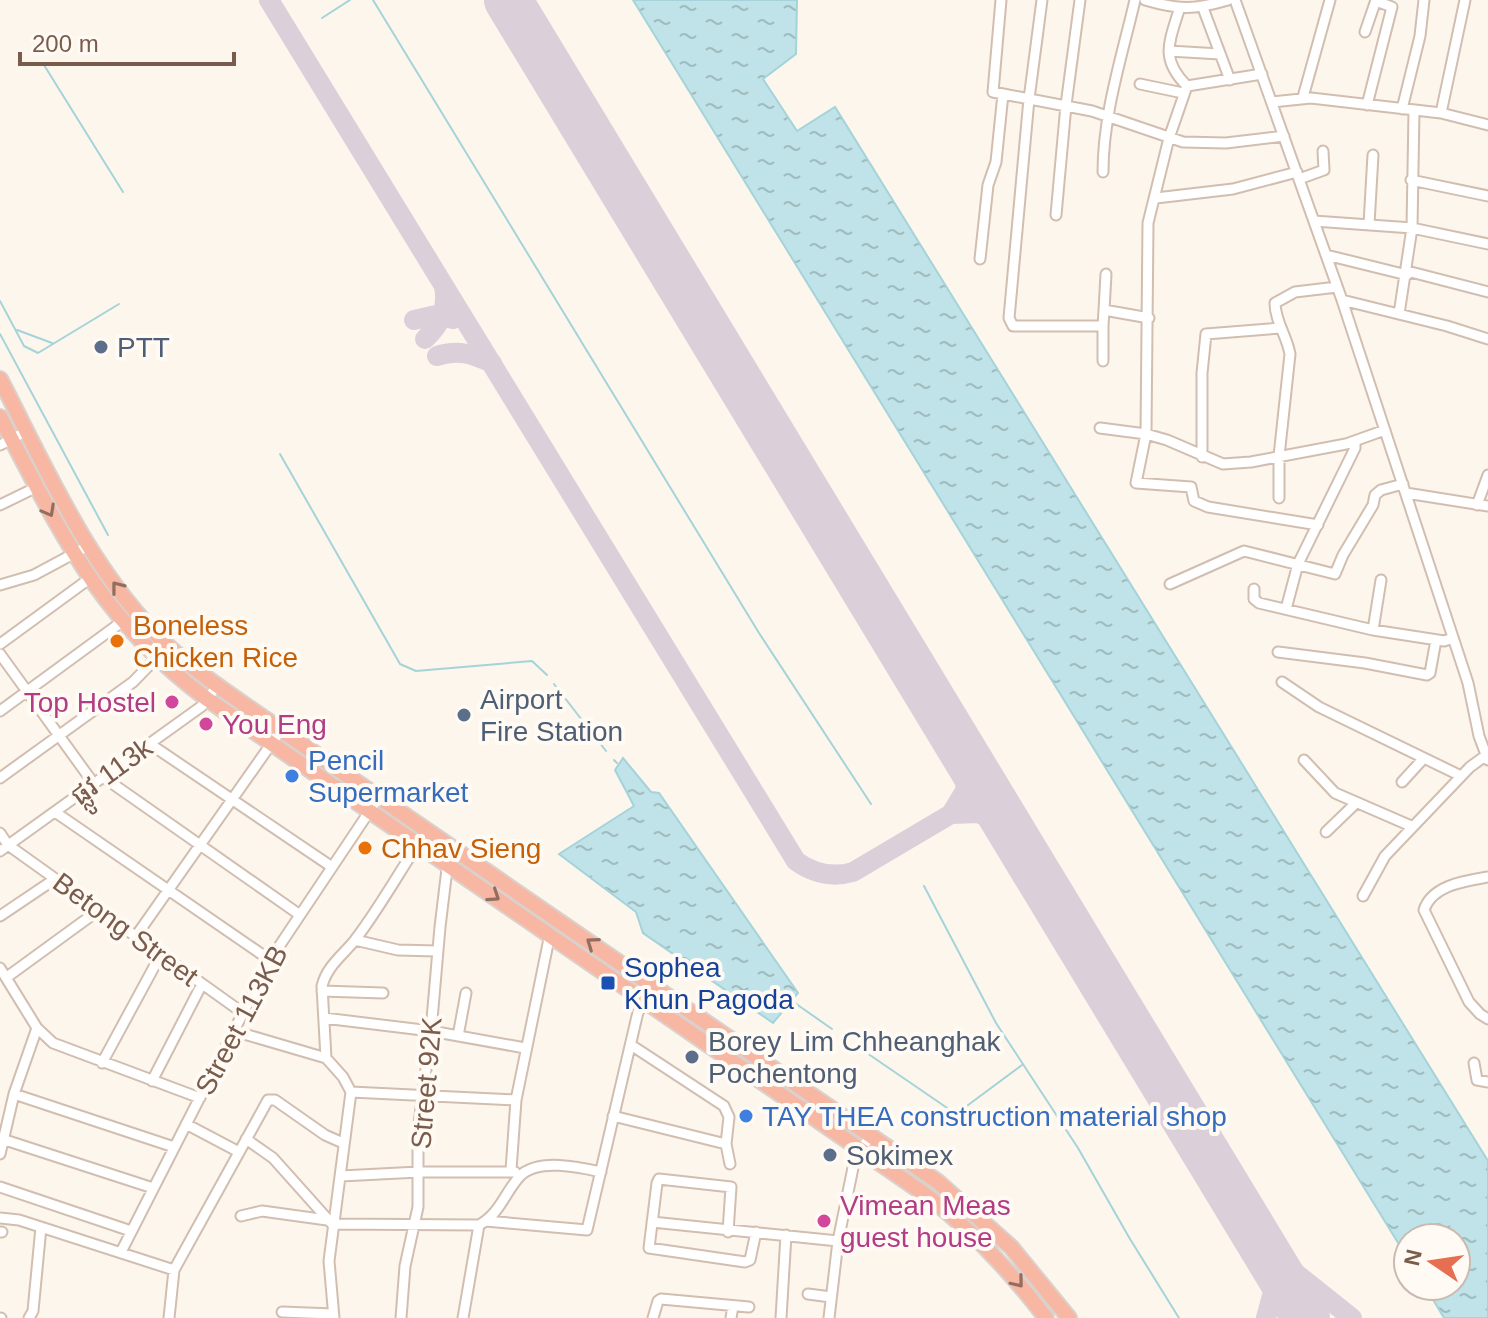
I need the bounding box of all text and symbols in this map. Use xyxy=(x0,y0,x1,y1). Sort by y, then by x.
scale bar xyxy=(20,16,234,66)
text: 200 m xyxy=(32,30,99,57)
place label: PTT xyxy=(117,332,170,363)
marker: PTT xyxy=(92,338,110,356)
one-way arrow xyxy=(39,503,55,517)
one-way arrow xyxy=(112,582,127,596)
place label: Boneless Chicken Rice xyxy=(133,610,298,673)
marker: Boneless Chicken Rice xyxy=(108,632,126,650)
place label: Airport Fire Station xyxy=(480,684,623,747)
place label: Top Hostel xyxy=(24,687,156,718)
marker: Top Hostel xyxy=(163,693,181,711)
marker: Airport Fire Station xyxy=(455,706,473,724)
place label: You Eng xyxy=(222,709,327,740)
marker: You Eng xyxy=(197,715,215,733)
street label: ផ្លូវ 113k xyxy=(64,731,164,819)
place label: Pencil Supermarket xyxy=(308,745,469,808)
marker: Pencil Supermarket xyxy=(283,767,301,785)
place label: Chhav Sieng xyxy=(381,833,541,864)
marker: Chhav Sieng xyxy=(356,839,374,857)
street label: Betong Street xyxy=(47,867,204,992)
one-way arrow xyxy=(486,886,500,901)
one-way arrow xyxy=(587,938,601,953)
street label: Street 113KB xyxy=(189,940,294,1100)
place label: Sophea Khun Pagoda xyxy=(624,952,794,1015)
marker: Sophea Khun Pagoda xyxy=(599,974,617,992)
street label: Street 92K xyxy=(405,1015,448,1150)
place label: Borey Lim Chheanghak Pochentong xyxy=(708,1026,1002,1089)
marker: Borey Lim Chheanghak Pochentong xyxy=(683,1048,701,1066)
place label: TAY THEA construction material shop xyxy=(762,1101,1227,1132)
marker: TAY THEA construction material shop xyxy=(737,1107,755,1125)
place label: Sokimex xyxy=(846,1140,953,1171)
marker: Sokimex xyxy=(821,1146,839,1164)
place label: Vimean Meas guest house xyxy=(840,1190,1011,1253)
marker: Vimean Meas guest house xyxy=(815,1212,833,1230)
north arrow xyxy=(1392,1222,1472,1302)
text: N xyxy=(1399,1247,1427,1268)
one-way arrow xyxy=(1008,1273,1023,1287)

